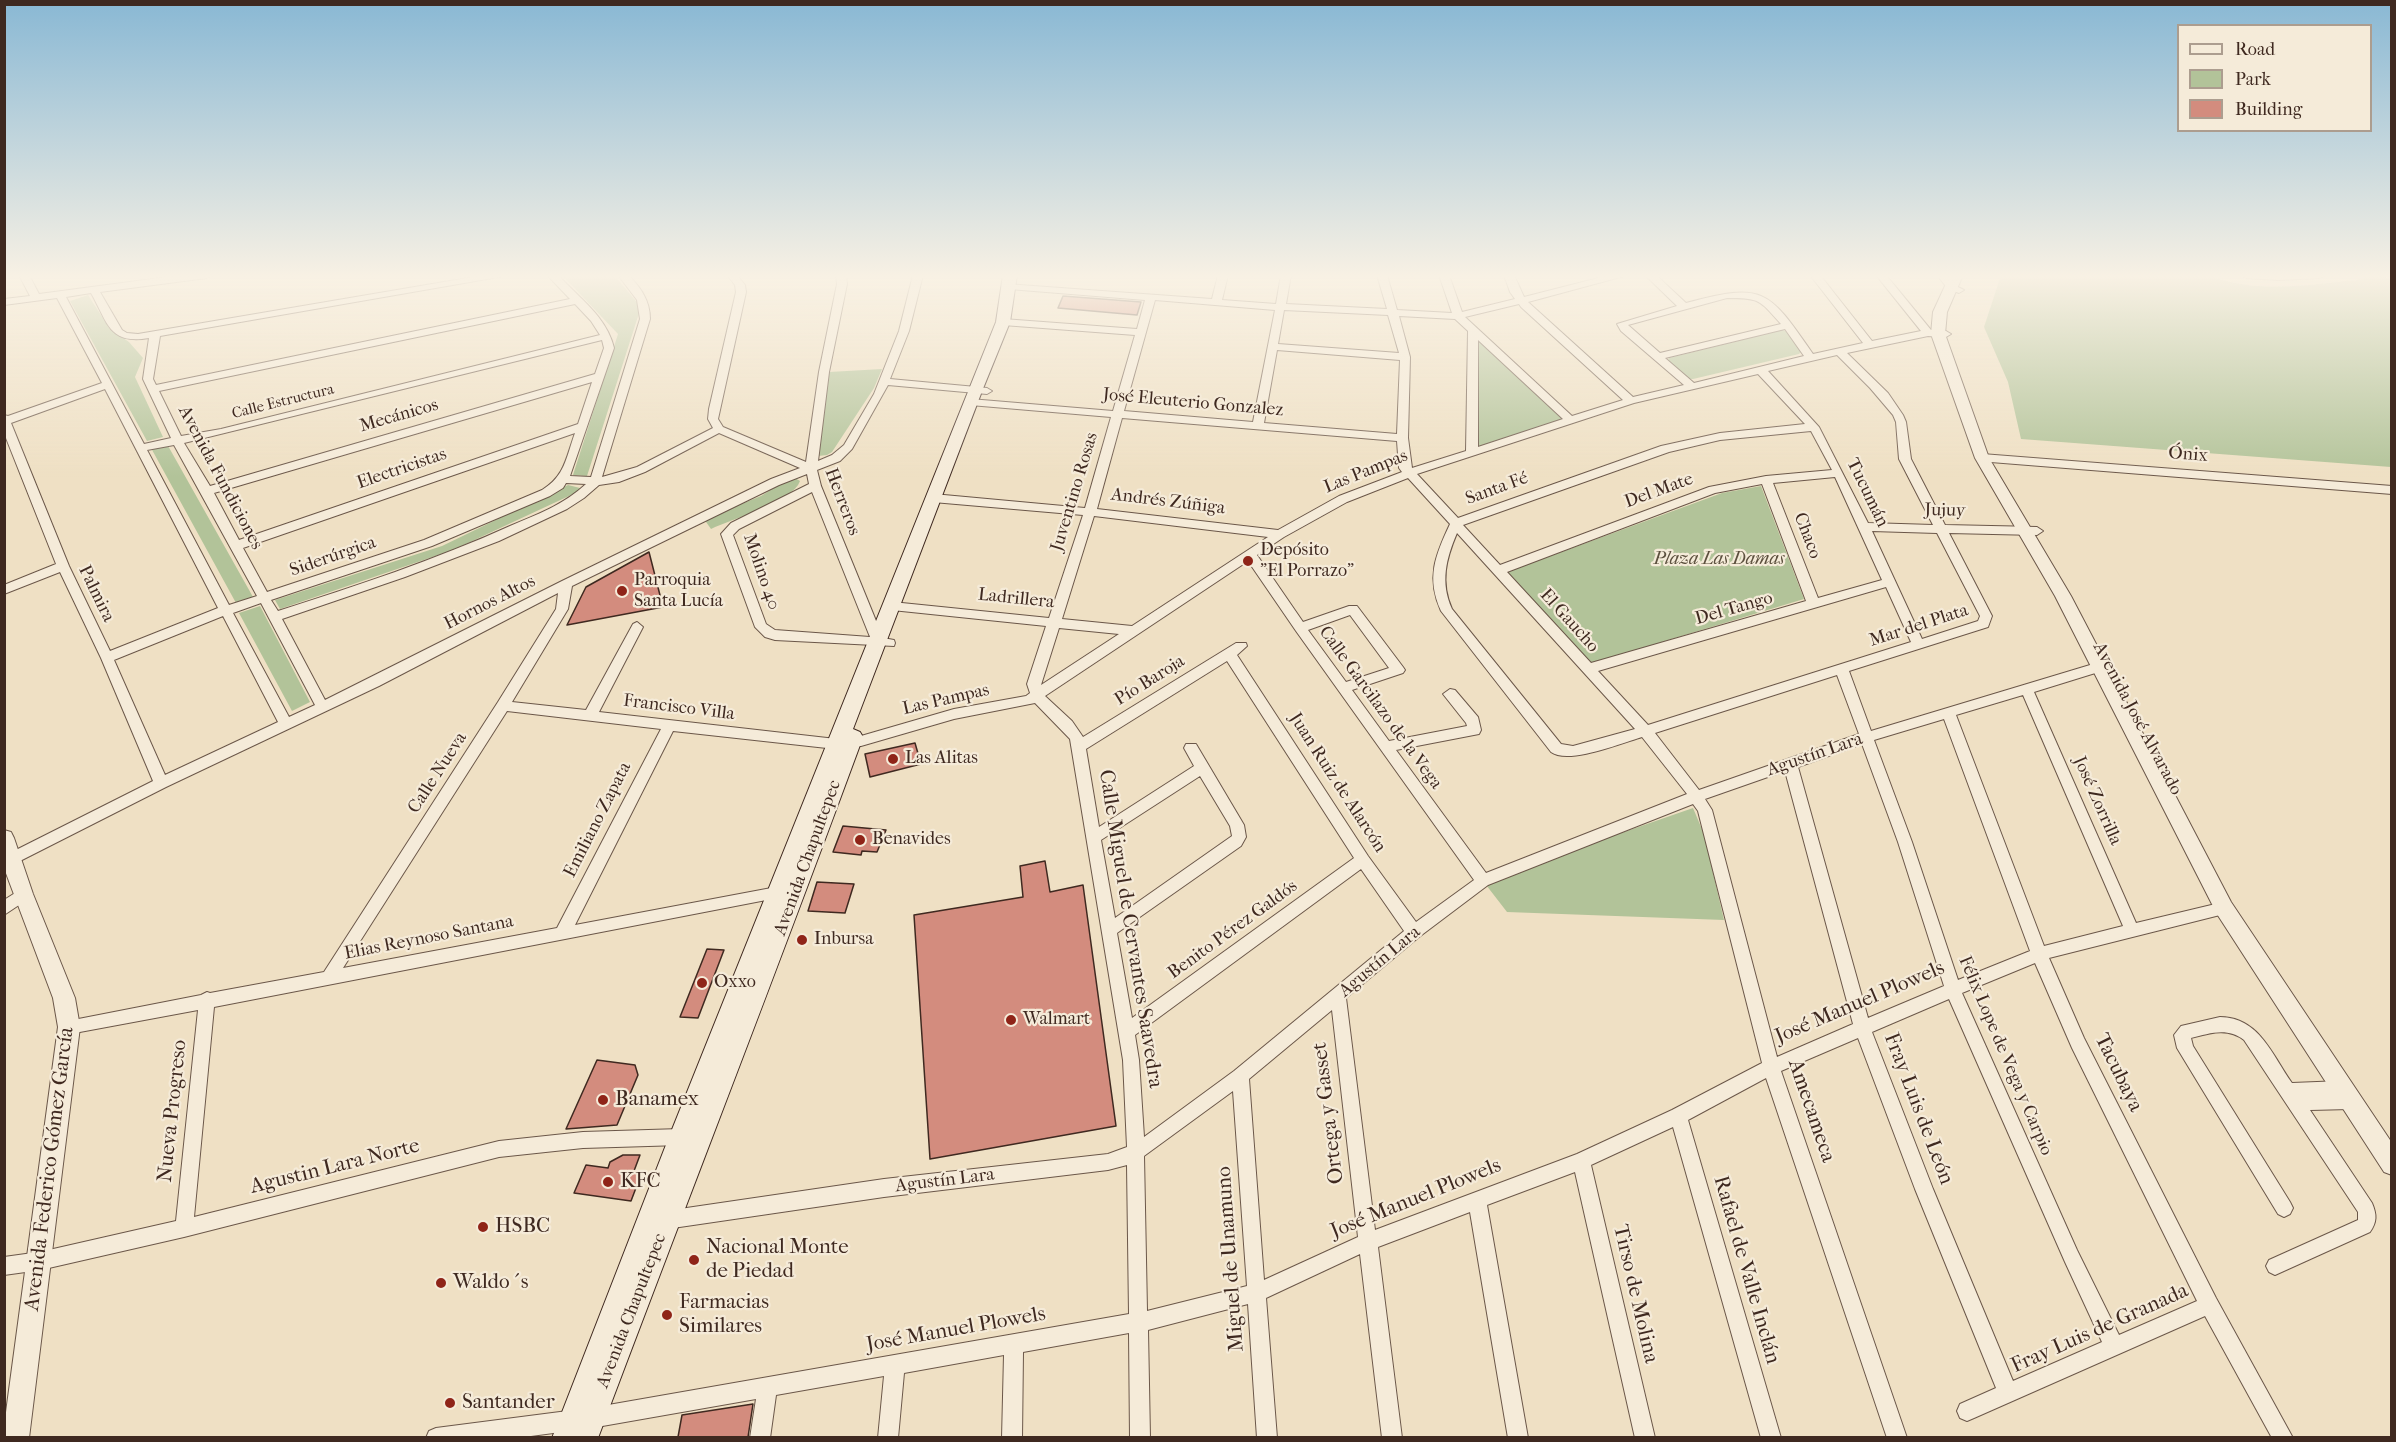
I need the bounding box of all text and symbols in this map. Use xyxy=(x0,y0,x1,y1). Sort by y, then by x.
legend xyxy=(2177,24,2372,132)
text: Road xyxy=(2235,39,2275,60)
text: Park xyxy=(2235,69,2271,90)
text: Building xyxy=(2235,99,2302,120)
street label: Calle Estructura xyxy=(230,381,336,423)
street label: José Eleuterio Gonzalez xyxy=(1102,384,1284,422)
street label: Mecánicos xyxy=(357,394,441,438)
street label: Avenida Fundiciones xyxy=(173,402,267,554)
street label: Juventino Rosas xyxy=(1047,430,1103,554)
street label: Ónix xyxy=(2168,443,2208,467)
street label: Electricistas xyxy=(354,444,450,494)
street label: Las Pampas xyxy=(1321,445,1411,499)
street label: Tucumán xyxy=(1841,455,1893,531)
street label: Herreros xyxy=(819,465,865,539)
street label: Santa Fé xyxy=(1463,468,1531,510)
street label: Del Mate xyxy=(1622,469,1696,513)
street label: Andrés Zúñiga xyxy=(1110,484,1226,520)
street label: Jujuy xyxy=(1924,500,1966,522)
street label: Chaco xyxy=(1788,510,1826,562)
street label: Molino 40 xyxy=(738,531,784,613)
street label: Siderúrgica xyxy=(287,532,379,582)
place label: Depósito "El Porrazo" xyxy=(1260,540,1354,582)
park label: Plaza Las Damas xyxy=(1654,549,1784,571)
marker: Depósito "El Porrazo" xyxy=(1241,554,1255,568)
street label: Palmira xyxy=(73,562,119,626)
place label: Parroquia Santa Lucía xyxy=(634,570,723,612)
street label: Hornos Altos xyxy=(441,571,539,635)
marker: Parroquia Santa Lucía xyxy=(615,584,629,598)
street label: Ladrillera xyxy=(977,584,1055,614)
street label: El Gaucho xyxy=(1535,585,1603,657)
street label: Del Tango xyxy=(1693,588,1775,630)
street label: Mar del Plata xyxy=(1867,600,1971,652)
street label: Calle Garcilazo de la Vega xyxy=(1314,622,1446,794)
street label: Avenida José Alvarado xyxy=(2088,639,2186,799)
street label: Pío Baroja xyxy=(1111,651,1189,711)
street label: Las Pampas xyxy=(900,680,992,720)
street label: Francisco Villa xyxy=(622,690,736,726)
street label: Juan Ruiz de Alarcón xyxy=(1284,709,1390,857)
street label: Calle Nueva xyxy=(404,728,472,818)
street label: Agustín Lara xyxy=(1764,729,1866,781)
place label: Las Alitas xyxy=(905,748,978,770)
marker: Las Alitas xyxy=(886,752,900,766)
street label: José Zorrilla xyxy=(2068,753,2126,849)
street label: Emiliano Zapata xyxy=(560,759,636,881)
street label: Calle Miguel de Cervantes Saavedra xyxy=(1092,768,1168,1090)
street label: Avenida Chapultepec xyxy=(770,777,846,939)
place label: Benavides xyxy=(872,829,951,851)
marker: Benavides xyxy=(853,833,867,847)
street label: Benito Pérez Galdós xyxy=(1164,876,1302,984)
street label: Elias Reynoso Santana xyxy=(343,911,515,965)
street label: Agustín Lara xyxy=(1335,922,1425,1002)
place label: Inbursa xyxy=(814,929,873,951)
marker: Inbursa xyxy=(795,933,809,947)
street label: Félix Lope de Vega y Carpio xyxy=(1953,953,2057,1159)
street label: José Manuel Plowels xyxy=(1771,956,1949,1050)
place label: Oxxo xyxy=(714,972,756,994)
marker: Oxxo xyxy=(695,976,709,990)
place label: Walmart xyxy=(1023,1009,1090,1031)
marker: Walmart xyxy=(1004,1013,1018,1027)
street label: Avenida Federico Gómez García xyxy=(20,1026,80,1312)
street label: Fray Luis de León xyxy=(1877,1030,1959,1188)
street label: Tacubaya xyxy=(2088,1030,2148,1116)
street label: Nueva Progreso xyxy=(153,1039,193,1183)
street label: Ortega y Gasset xyxy=(1308,1041,1350,1185)
street label: Amecameca xyxy=(1782,1056,1840,1166)
place label: Banamex xyxy=(615,1087,699,1113)
marker: Banamex xyxy=(596,1093,610,1107)
street label: Agustin Lara Norte xyxy=(248,1134,422,1200)
street label: José Manuel Plowels xyxy=(1327,1153,1505,1245)
street label: Agustín Lara xyxy=(894,1164,996,1198)
street label: Miguel de Unamuno xyxy=(1212,1165,1250,1353)
place label: KFC xyxy=(620,1169,661,1195)
street label: Rafael de Valle Inclán xyxy=(1707,1173,1785,1367)
marker: KFC xyxy=(601,1175,615,1189)
place label: HSBC xyxy=(495,1214,550,1240)
marker: HSBC xyxy=(476,1220,490,1234)
street label: Tirso de Molina xyxy=(1607,1222,1663,1366)
street label: Avenida Chapultepec xyxy=(593,1231,671,1391)
place label: Nacional Monte de Piedad xyxy=(706,1235,849,1285)
marker: Nacional Monte de Piedad xyxy=(687,1253,701,1267)
place label: Waldo´s xyxy=(453,1270,528,1296)
marker: Waldo´s xyxy=(434,1276,448,1290)
street label: Fray Luis de Granada xyxy=(2008,1279,2192,1379)
place label: Farmacias Similares xyxy=(679,1290,769,1340)
street label: José Manuel Plowels xyxy=(864,1302,1048,1358)
marker: Farmacias Similares xyxy=(660,1308,674,1322)
place label: Santander xyxy=(462,1390,555,1416)
marker: Santander xyxy=(443,1396,457,1410)

